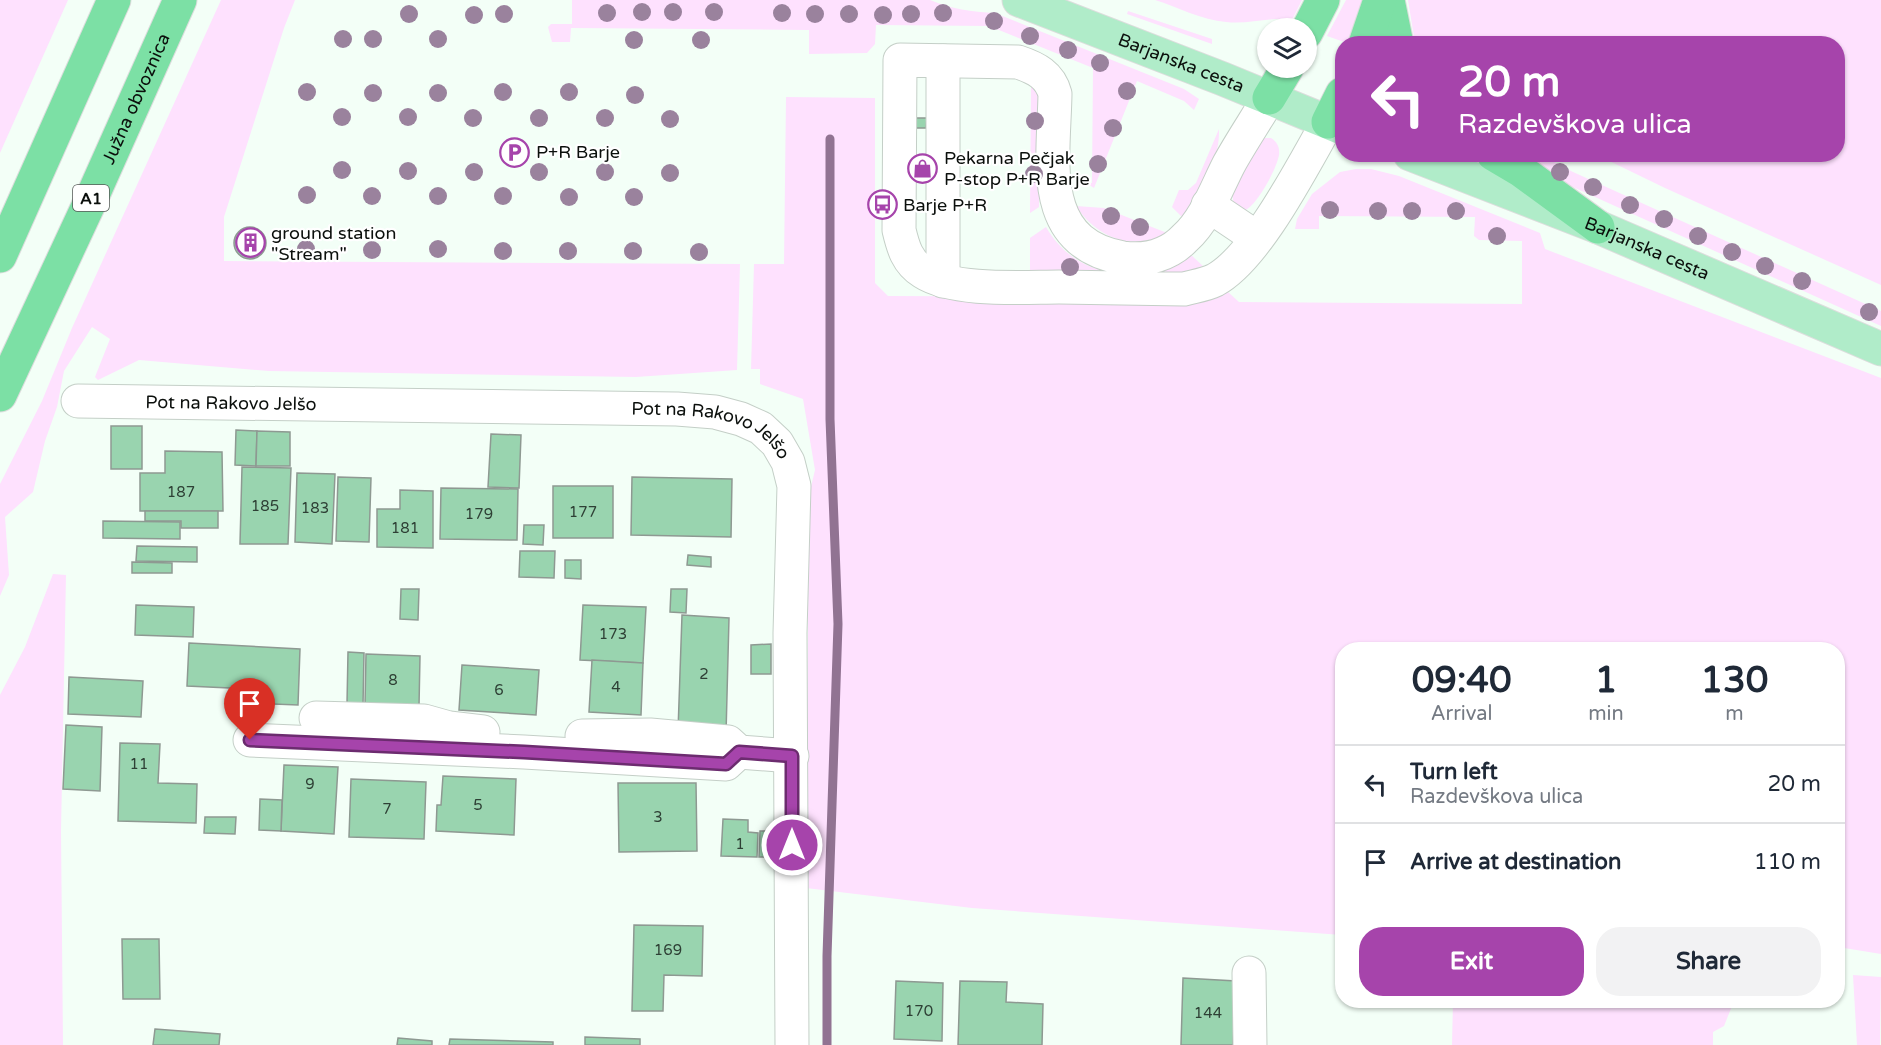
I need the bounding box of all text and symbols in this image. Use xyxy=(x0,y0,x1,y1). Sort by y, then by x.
map controls xyxy=(1257,18,1317,78)
button: layers xyxy=(1257,18,1317,78)
street label: Barjanska cesta xyxy=(1115,28,1248,98)
street label: Južna obvoznica xyxy=(97,30,175,168)
text: 20 m xyxy=(1458,57,1560,108)
icon: left xyxy=(1359,60,1437,138)
text: Razdevškova ulica xyxy=(1458,108,1692,141)
parking icon: P+R Barje xyxy=(499,136,531,168)
place label: P+R Barje xyxy=(536,141,620,163)
place label: Pekarna Pečjak P-stop P+R Barje xyxy=(944,147,1090,190)
shop icon: Pekarna Pečjak P-stop P+R Barje xyxy=(907,152,939,184)
road number: A1 xyxy=(73,185,109,211)
bus stop icon: Barje P+R xyxy=(866,189,898,221)
place label: Barje P+R xyxy=(903,194,987,216)
street label: Barjanska cesta xyxy=(1581,212,1713,285)
place label: ground station "Stream" xyxy=(271,222,397,265)
building icon: ground station "Stream" xyxy=(234,227,266,259)
street label: Pot na Rakovo Jelšo xyxy=(145,391,317,415)
street label: Pot na Rakovo Jelšo xyxy=(631,397,795,463)
house number: 187 xyxy=(167,483,195,501)
house number: 185 xyxy=(251,497,279,515)
house number: 183 xyxy=(301,499,329,517)
house number: 177 xyxy=(569,503,597,521)
house number: 179 xyxy=(465,505,493,523)
house number: 181 xyxy=(391,519,419,537)
house number: 173 xyxy=(599,625,627,643)
text: 09:40 xyxy=(1412,659,1512,702)
text: 1 xyxy=(1595,659,1617,702)
text: 130 xyxy=(1700,659,1768,702)
house number: 2 xyxy=(699,665,709,683)
house number: 8 xyxy=(388,671,398,689)
pin xyxy=(224,678,275,740)
house number: 4 xyxy=(611,678,621,696)
house number: 6 xyxy=(494,681,504,699)
icon: arrive xyxy=(233,687,266,720)
text: Arrival xyxy=(1431,702,1493,726)
text: min xyxy=(1588,702,1624,726)
text: m xyxy=(1725,702,1744,726)
house number: 11 xyxy=(130,755,148,773)
text: Turn left xyxy=(1410,759,1498,785)
icon: left xyxy=(1359,768,1392,801)
text: 20 m xyxy=(1767,771,1821,797)
house number: 9 xyxy=(305,775,315,793)
text: Razdevškova ulica xyxy=(1410,785,1583,809)
house number: 5 xyxy=(473,796,483,814)
house number: 7 xyxy=(382,800,392,818)
house number: 3 xyxy=(653,808,663,826)
position arrow xyxy=(760,813,824,877)
house number: 1 xyxy=(735,835,745,853)
icon: arrive xyxy=(1359,846,1392,879)
text: Arrive at destination xyxy=(1410,849,1621,875)
text: 110 m xyxy=(1754,849,1821,875)
button: Exit xyxy=(1359,927,1584,996)
button: Share xyxy=(1596,927,1821,996)
house number: 169 xyxy=(654,941,682,959)
house number: 170 xyxy=(905,1002,933,1020)
house number: 144 xyxy=(1194,1004,1222,1022)

